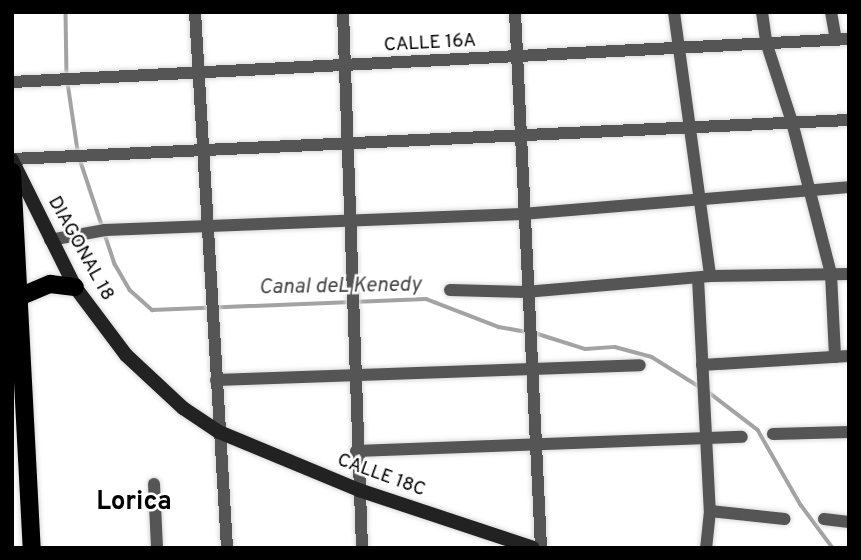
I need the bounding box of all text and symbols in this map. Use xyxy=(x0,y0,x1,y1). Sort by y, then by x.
street label: CALLE 16A xyxy=(383,30,477,58)
street label: DIAGONAL 18 xyxy=(42,193,118,305)
water label: Canal deL Kenedy xyxy=(258,273,422,301)
street label: CALLE 18C xyxy=(334,449,428,503)
district label: Lorica xyxy=(96,487,172,519)

